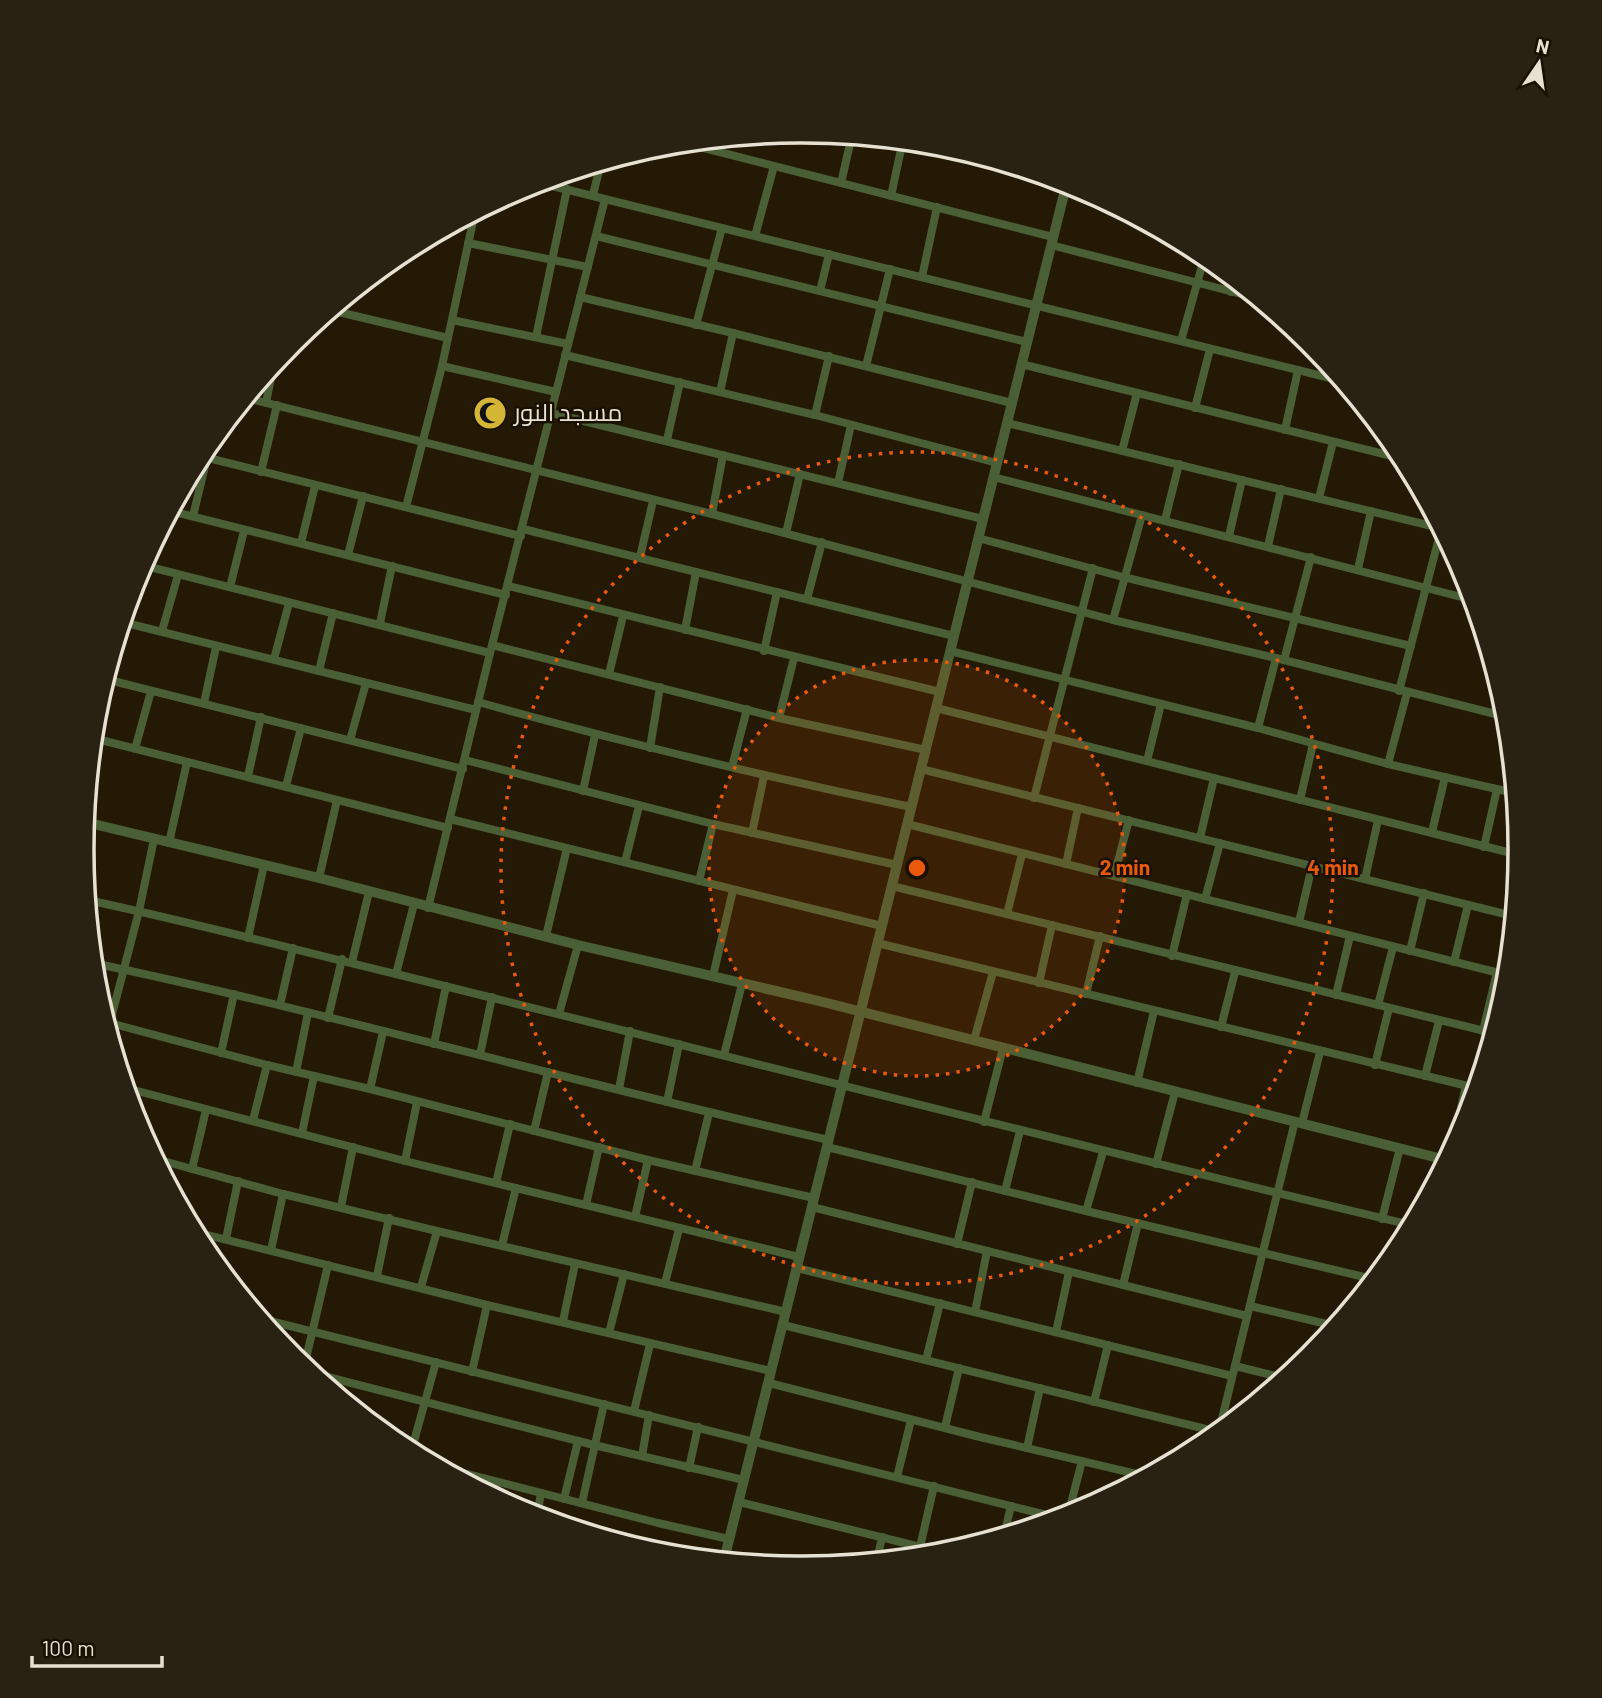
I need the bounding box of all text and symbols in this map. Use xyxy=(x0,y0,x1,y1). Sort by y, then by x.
north arrow xyxy=(1504,28,1574,98)
text: N xyxy=(1534,33,1552,59)
mosque icon: مسجد النور xyxy=(471,394,509,432)
place label: مسجد النور xyxy=(512,397,622,426)
text: 2 min xyxy=(1100,854,1150,879)
text: 4 min xyxy=(1307,854,1359,879)
centre of rings xyxy=(905,856,929,880)
scale bar xyxy=(32,1624,161,1668)
text: 100 m xyxy=(42,1635,95,1660)

